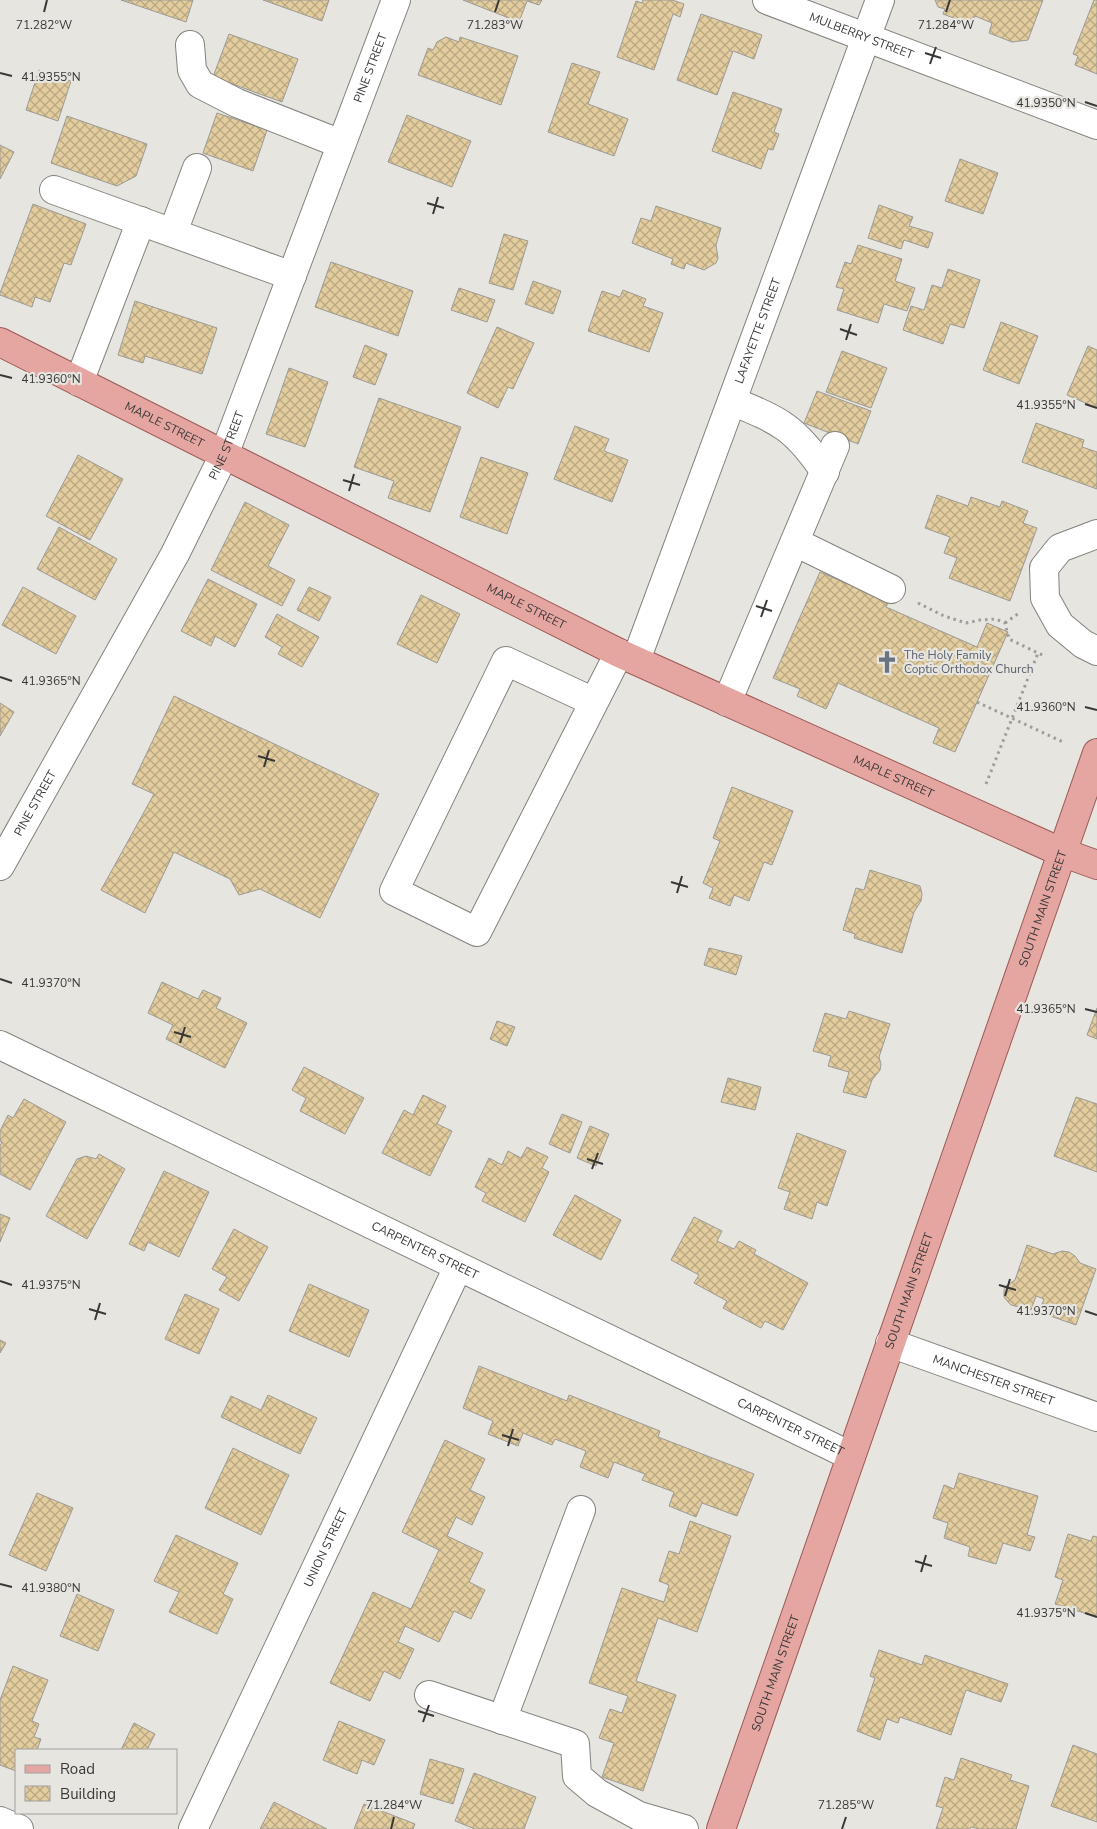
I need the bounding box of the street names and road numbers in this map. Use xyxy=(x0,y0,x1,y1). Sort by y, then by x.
street label: MULBERRY STREET xyxy=(807,9,917,63)
street label: PINE STREET xyxy=(350,30,391,105)
street label: LAFAYETTE STREET xyxy=(731,275,785,386)
street label: MAPLE STREET xyxy=(122,398,207,452)
street label: PINE STREET xyxy=(205,408,248,483)
street label: MAPLE STREET xyxy=(484,580,569,633)
street label: MAPLE STREET xyxy=(851,752,937,802)
street label: PINE STREET xyxy=(10,767,60,839)
street label: SOUTH MAIN STREET xyxy=(1015,847,1071,969)
street label: CARPENTER STREET xyxy=(369,1218,482,1283)
street label: SOUTH MAIN STREET xyxy=(881,1230,937,1351)
street label: MANCHESTER STREET xyxy=(931,1351,1057,1409)
street label: CARPENTER STREET xyxy=(734,1394,847,1460)
street label: UNION STREET xyxy=(300,1505,351,1590)
street label: SOUTH MAIN STREET xyxy=(748,1612,803,1734)

